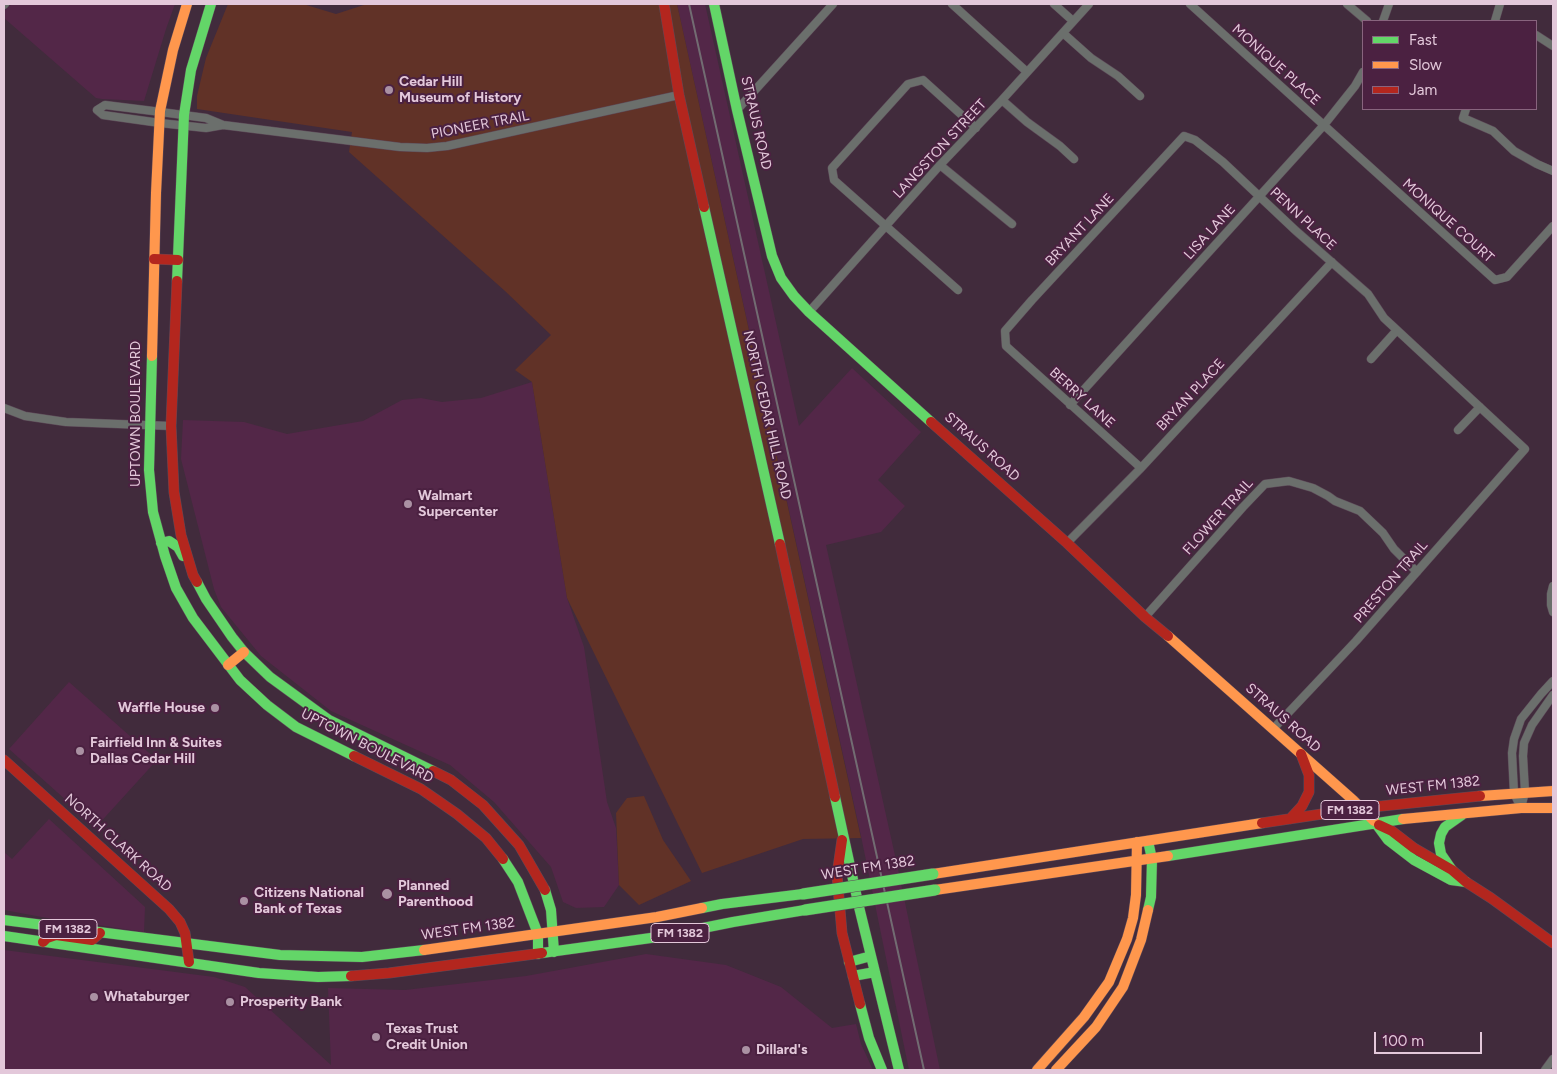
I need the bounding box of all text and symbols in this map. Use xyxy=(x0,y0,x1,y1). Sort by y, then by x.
legend xyxy=(1362,20,1537,110)
street label: MONIQUE PLACE xyxy=(1228,21,1324,109)
text: Fast xyxy=(1409,31,1437,49)
text: Slow xyxy=(1409,56,1442,74)
place label: Cedar Hill Museum of History xyxy=(399,74,521,106)
street label: STRAUS ROAD xyxy=(737,75,775,171)
text: Jam xyxy=(1409,81,1437,99)
marker: Cedar Hill Museum of History xyxy=(383,84,395,96)
street label: LANGSTON STREET xyxy=(890,96,990,202)
street label: PIONEER TRAIL xyxy=(430,107,530,143)
street label: MONIQUE COURT xyxy=(1399,176,1497,266)
street label: PENN PLACE xyxy=(1266,184,1340,254)
street label: BRYANT LANE xyxy=(1042,190,1118,270)
street label: LISA LANE xyxy=(1181,201,1239,263)
street label: NORTH CEDAR HILL ROAD xyxy=(739,329,795,501)
street label: UPTOWN BOULEVARD xyxy=(128,341,144,487)
street label: BRYAN PLACE xyxy=(1153,355,1229,435)
street label: BERRY LANE xyxy=(1046,364,1118,432)
street label: STRAUS ROAD xyxy=(941,409,1023,485)
street label: FLOWER TRAIL xyxy=(1180,476,1256,558)
place label: Walmart Supercenter xyxy=(418,488,498,520)
marker: Walmart Supercenter xyxy=(402,498,414,510)
street label: PRESTON TRAIL xyxy=(1351,537,1431,627)
street label: STRAUS ROAD xyxy=(1242,680,1324,756)
place label: Waffle House xyxy=(118,700,205,716)
marker: Waffle House xyxy=(209,702,221,714)
street label: UPTOWN BOULEVARD xyxy=(298,705,436,787)
place label: Fairfield Inn & Suites Dallas Cedar Hill xyxy=(90,735,222,768)
marker: Fairfield Inn & Suites Dallas Cedar Hill xyxy=(74,745,86,757)
street label: WEST FM 1382 xyxy=(1385,773,1481,799)
street label: NORTH CLARK ROAD xyxy=(61,790,175,896)
road number: FM 1382 xyxy=(1321,800,1379,820)
street label: WEST FM 1382 xyxy=(820,852,916,884)
place label: Planned Parenthood xyxy=(398,878,473,910)
place label: Citizens National Bank of Texas xyxy=(254,885,364,918)
marker: Planned Parenthood xyxy=(380,887,394,901)
marker: Citizens National Bank of Texas xyxy=(238,895,250,907)
street label: WEST FM 1382 xyxy=(420,914,516,944)
road number: FM 1382 xyxy=(39,920,97,939)
road number: FM 1382 xyxy=(651,924,709,942)
place label: Whataburger xyxy=(104,989,189,1005)
marker: Whataburger xyxy=(88,991,100,1003)
place label: Prosperity Bank xyxy=(240,994,342,1010)
marker: Prosperity Bank xyxy=(224,996,236,1008)
place label: Texas Trust Credit Union xyxy=(386,1021,468,1054)
scale bar xyxy=(1377,1022,1484,1054)
marker: Texas Trust Credit Union xyxy=(370,1031,382,1043)
text: 100 m xyxy=(1382,1032,1424,1050)
place label: Dillard's xyxy=(756,1042,807,1058)
marker: Dillard's xyxy=(740,1044,752,1056)

